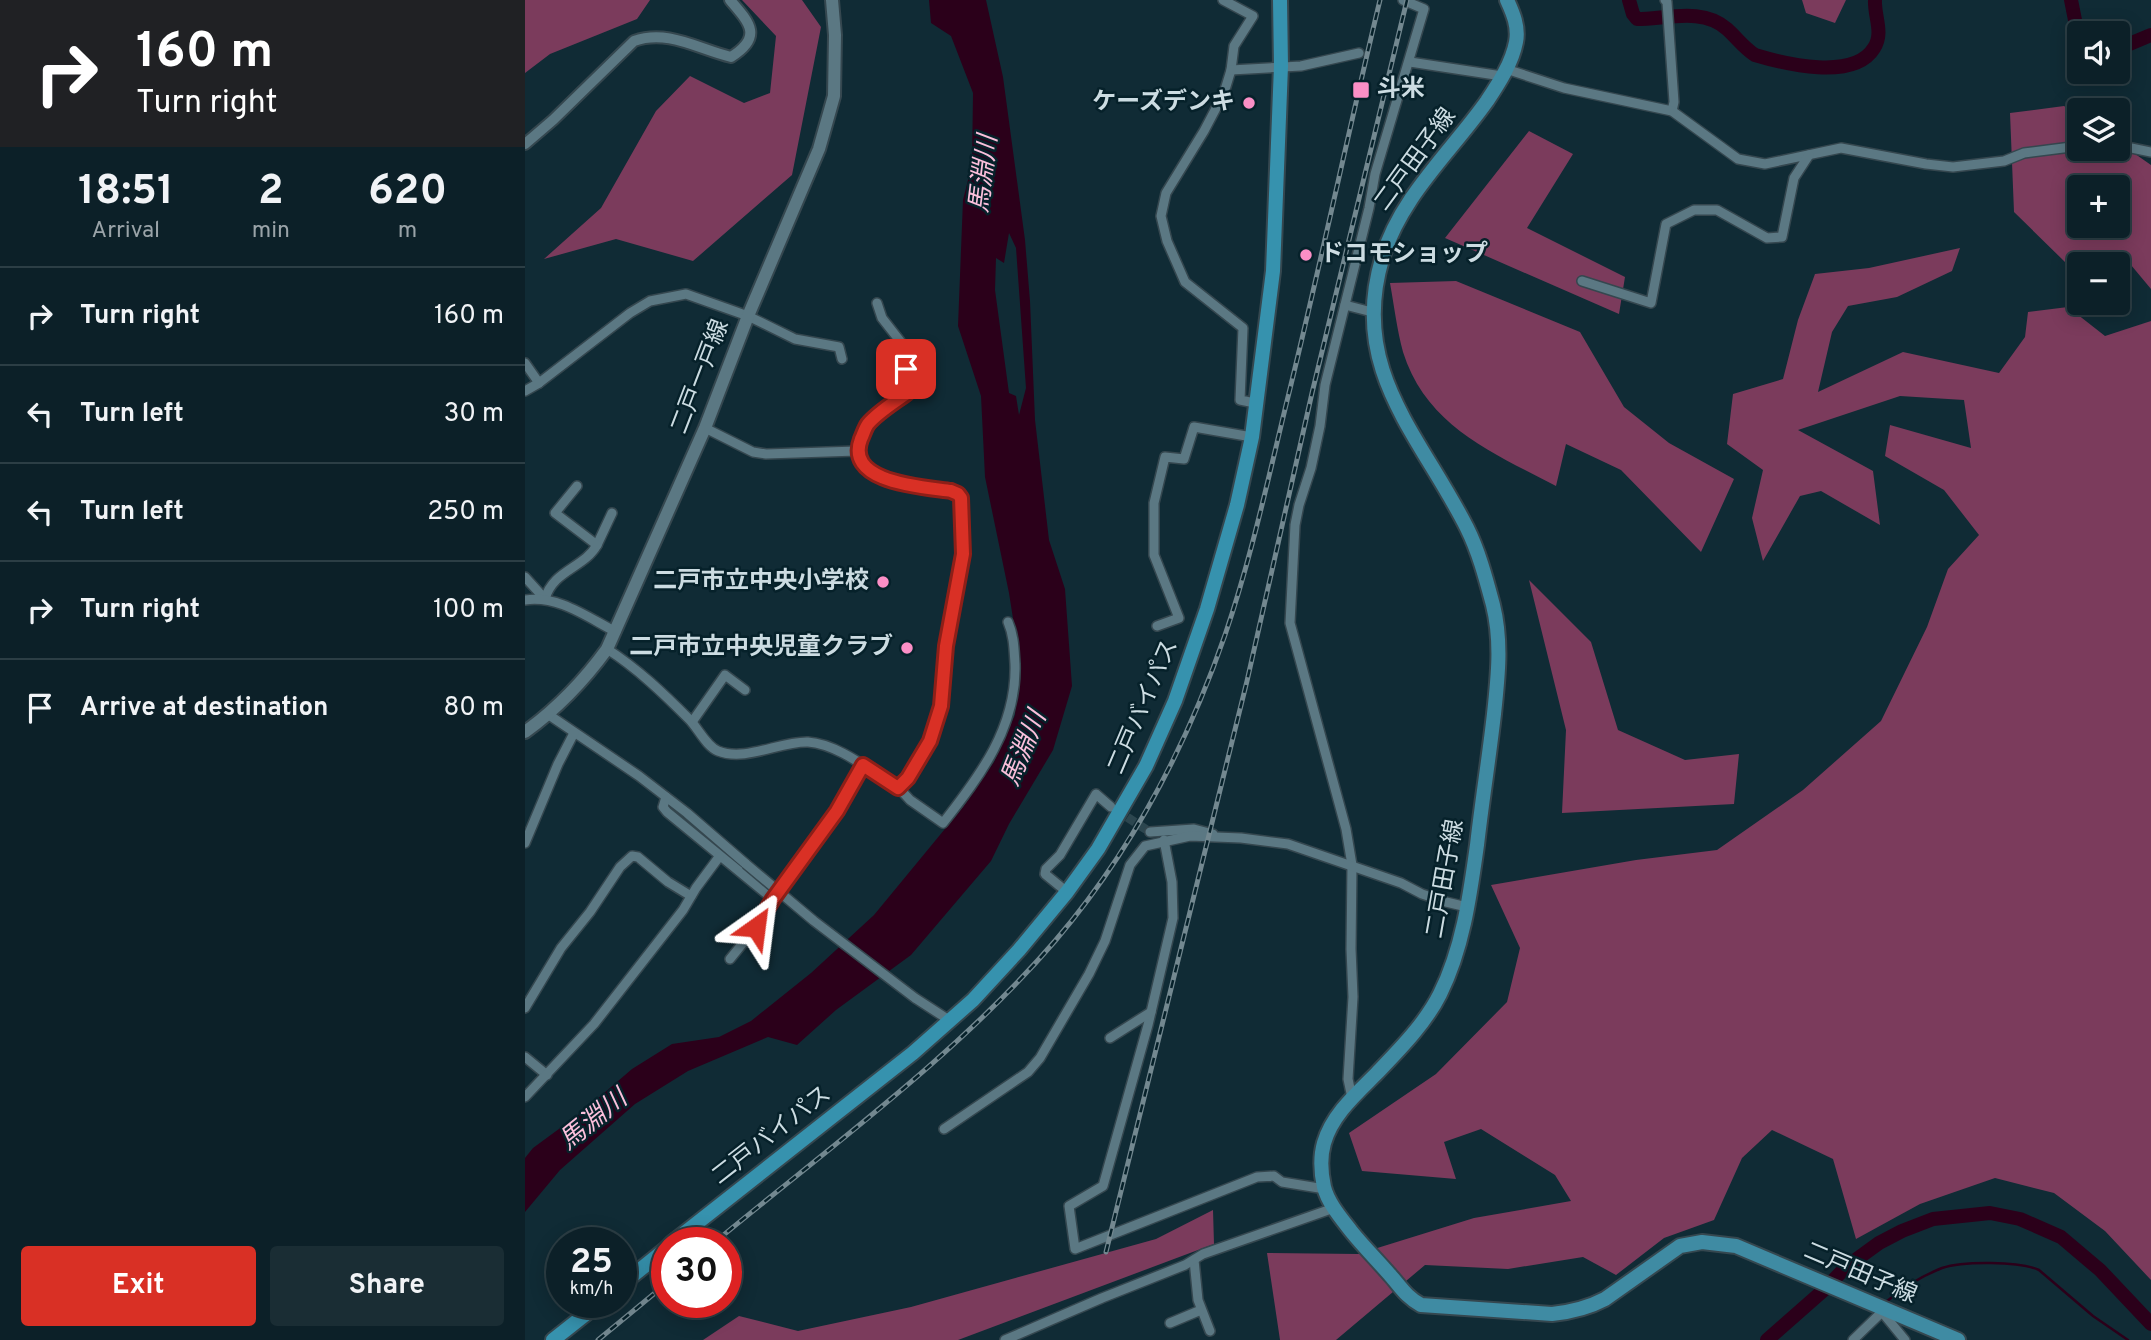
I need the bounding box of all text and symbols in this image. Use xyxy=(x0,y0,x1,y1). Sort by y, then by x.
map controls xyxy=(2067,21,2130,315)
button: sound xyxy=(2067,21,2130,84)
text: 160 m xyxy=(136,23,273,85)
icon: right xyxy=(21,28,112,119)
place label: 斗米 xyxy=(1377,75,1425,105)
marker: 斗米 xyxy=(1351,80,1371,100)
text: Turn right xyxy=(136,84,278,124)
place label: ケーズデンキ xyxy=(1092,88,1235,118)
marker: ケーズデンキ xyxy=(1241,95,1257,111)
button: layers xyxy=(2067,98,2130,161)
street label: 二戸田子線 xyxy=(1369,103,1463,217)
water label: 馬淵川 xyxy=(964,130,1006,215)
text: 18:51 xyxy=(78,166,174,219)
text: 2 xyxy=(258,166,284,219)
text: 620 xyxy=(368,166,447,219)
button: + xyxy=(2067,175,2130,238)
text: Arrival xyxy=(92,217,160,246)
text: min xyxy=(252,217,290,246)
text: m xyxy=(398,217,417,246)
place label: ドコモショップ xyxy=(1320,240,1488,270)
marker: ドコモショップ xyxy=(1298,247,1314,263)
button: − xyxy=(2067,252,2130,315)
icon: right xyxy=(21,297,59,335)
text: Turn right xyxy=(80,300,200,333)
text: 160 m xyxy=(434,300,504,333)
street label: 二戸一戸線 xyxy=(665,316,737,438)
pin xyxy=(876,339,936,399)
icon: arrive xyxy=(887,350,925,388)
icon: left xyxy=(21,395,59,433)
text: Turn left xyxy=(80,398,184,431)
text: 30 m xyxy=(444,398,504,431)
icon: left xyxy=(21,493,59,531)
text: Turn left xyxy=(80,496,184,529)
text: 250 m xyxy=(427,496,504,529)
place label: 二戸市立中央小学校 xyxy=(653,567,869,597)
marker: 二戸市立中央小学校 xyxy=(875,574,891,590)
icon: right xyxy=(21,591,59,629)
text: Turn right xyxy=(80,594,200,627)
text: 100 m xyxy=(433,594,504,627)
place label: 二戸市立中央児童クラブ xyxy=(629,633,893,663)
street label: 二戸バイパス xyxy=(1102,635,1186,779)
marker: 二戸市立中央児童クラブ xyxy=(899,640,915,656)
icon: arrive xyxy=(21,689,59,727)
text: Arrive at destination xyxy=(80,692,328,725)
text: 80 m xyxy=(444,692,504,725)
water label: 馬淵川 xyxy=(995,704,1056,791)
street label: 二戸田子線 xyxy=(1421,817,1471,941)
position arrow xyxy=(719,890,793,964)
street label: 二戸バイパス xyxy=(706,1080,838,1192)
water label: 馬淵川 xyxy=(553,1082,637,1158)
speed limit sign: 30 xyxy=(651,1227,742,1318)
street label: 二戸田子線 xyxy=(1799,1237,1921,1311)
text: 25 xyxy=(570,1241,613,1285)
button: Exit xyxy=(21,1246,256,1326)
button: Share xyxy=(270,1246,504,1326)
text: km/h xyxy=(570,1278,613,1301)

